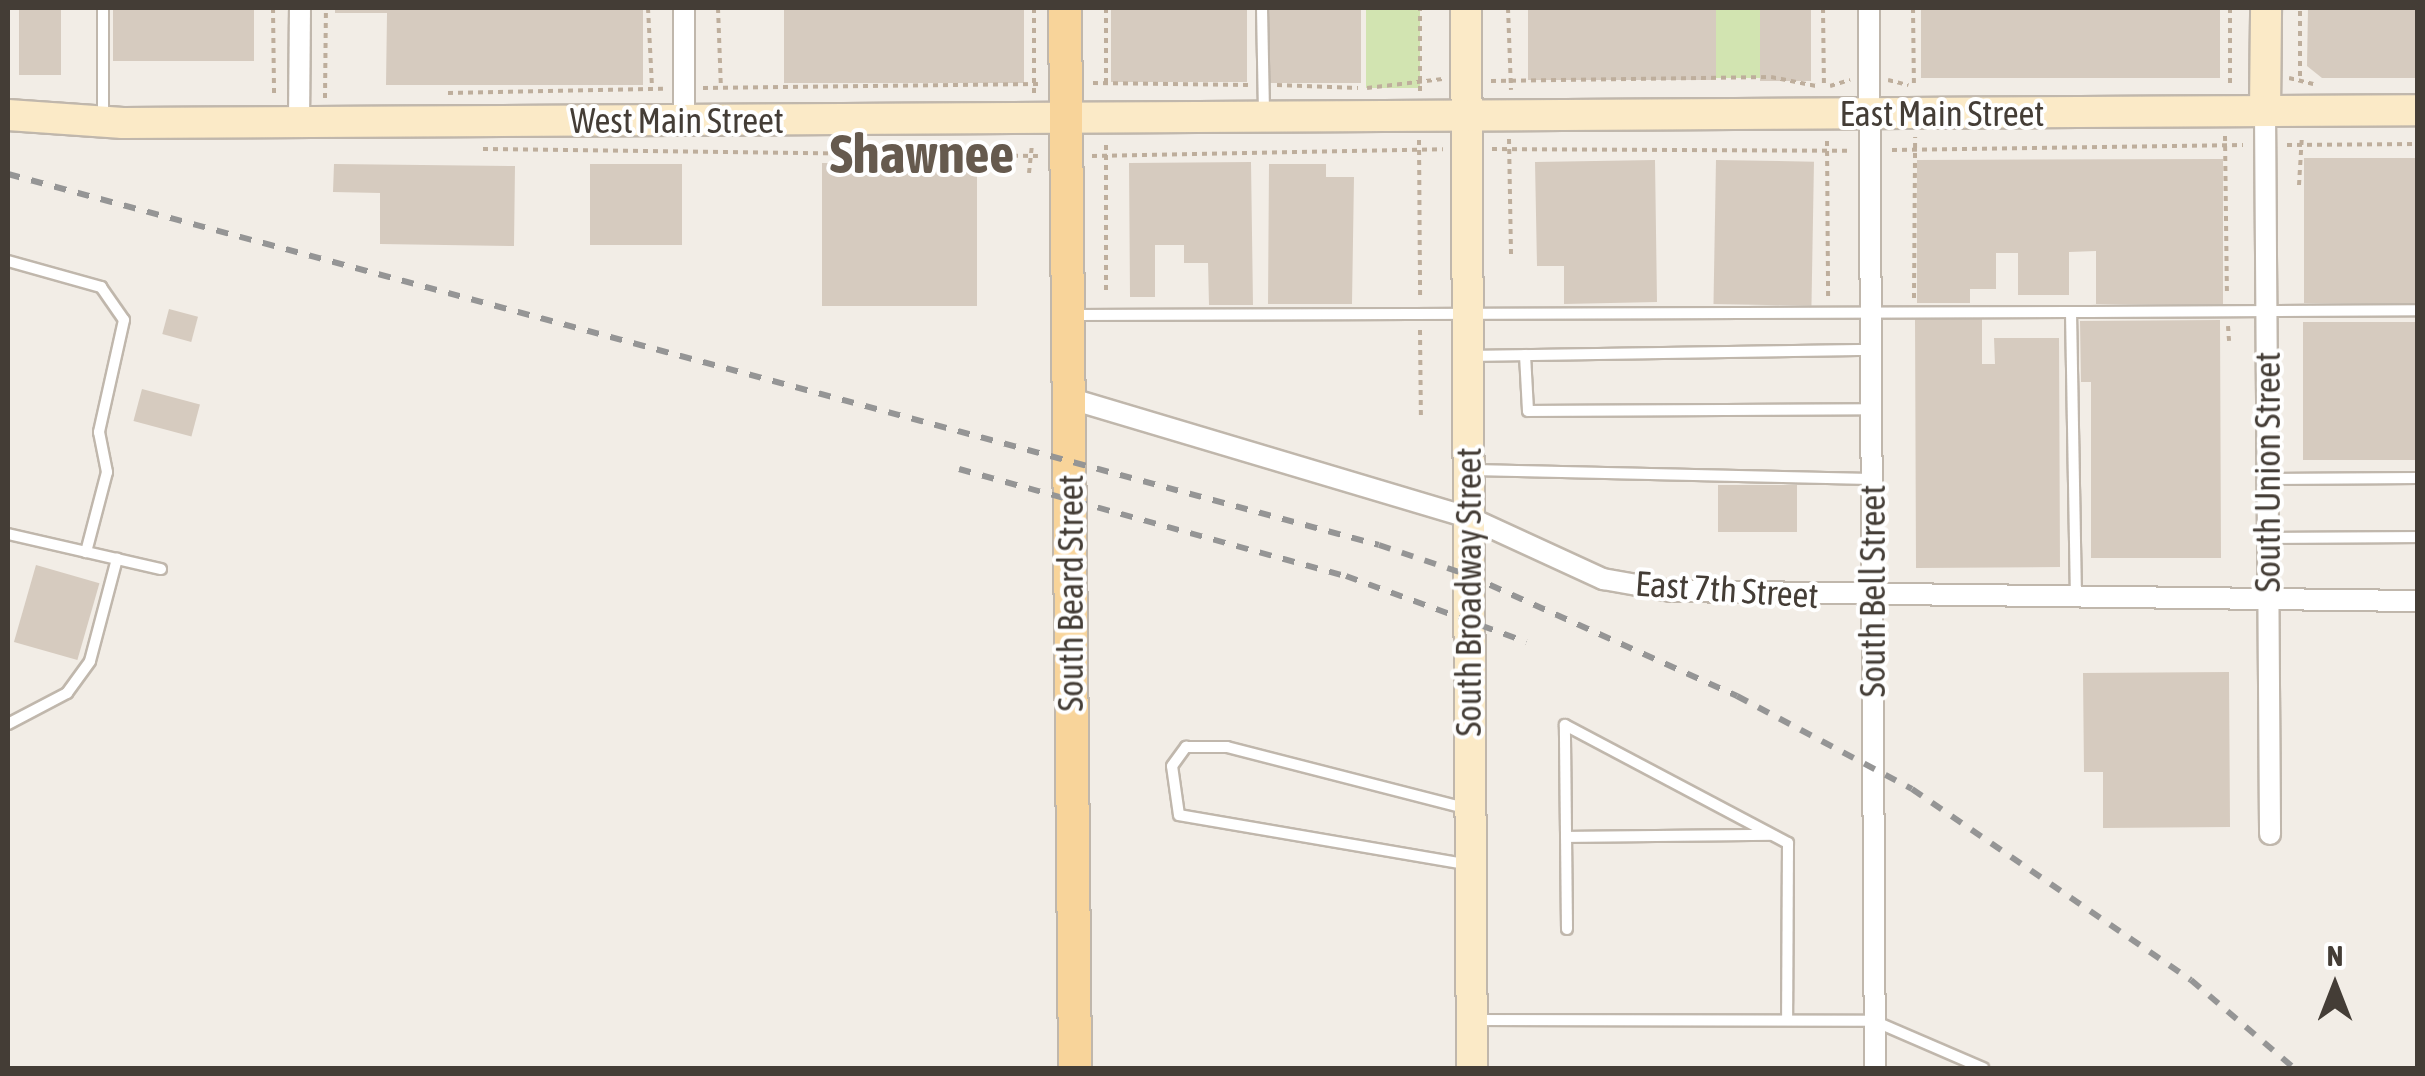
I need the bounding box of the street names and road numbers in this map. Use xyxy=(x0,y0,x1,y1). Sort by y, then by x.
street label: East Main Street xyxy=(1840,92,2044,134)
street label: West Main Street xyxy=(570,99,784,141)
street label: South Union Street xyxy=(2246,352,2288,592)
street label: South Broadway Street xyxy=(1447,448,1489,736)
street label: South Beard Street xyxy=(1049,474,1091,712)
street label: South Bell Street xyxy=(1851,485,1893,697)
street label: East 7th Street xyxy=(1634,562,1820,616)

